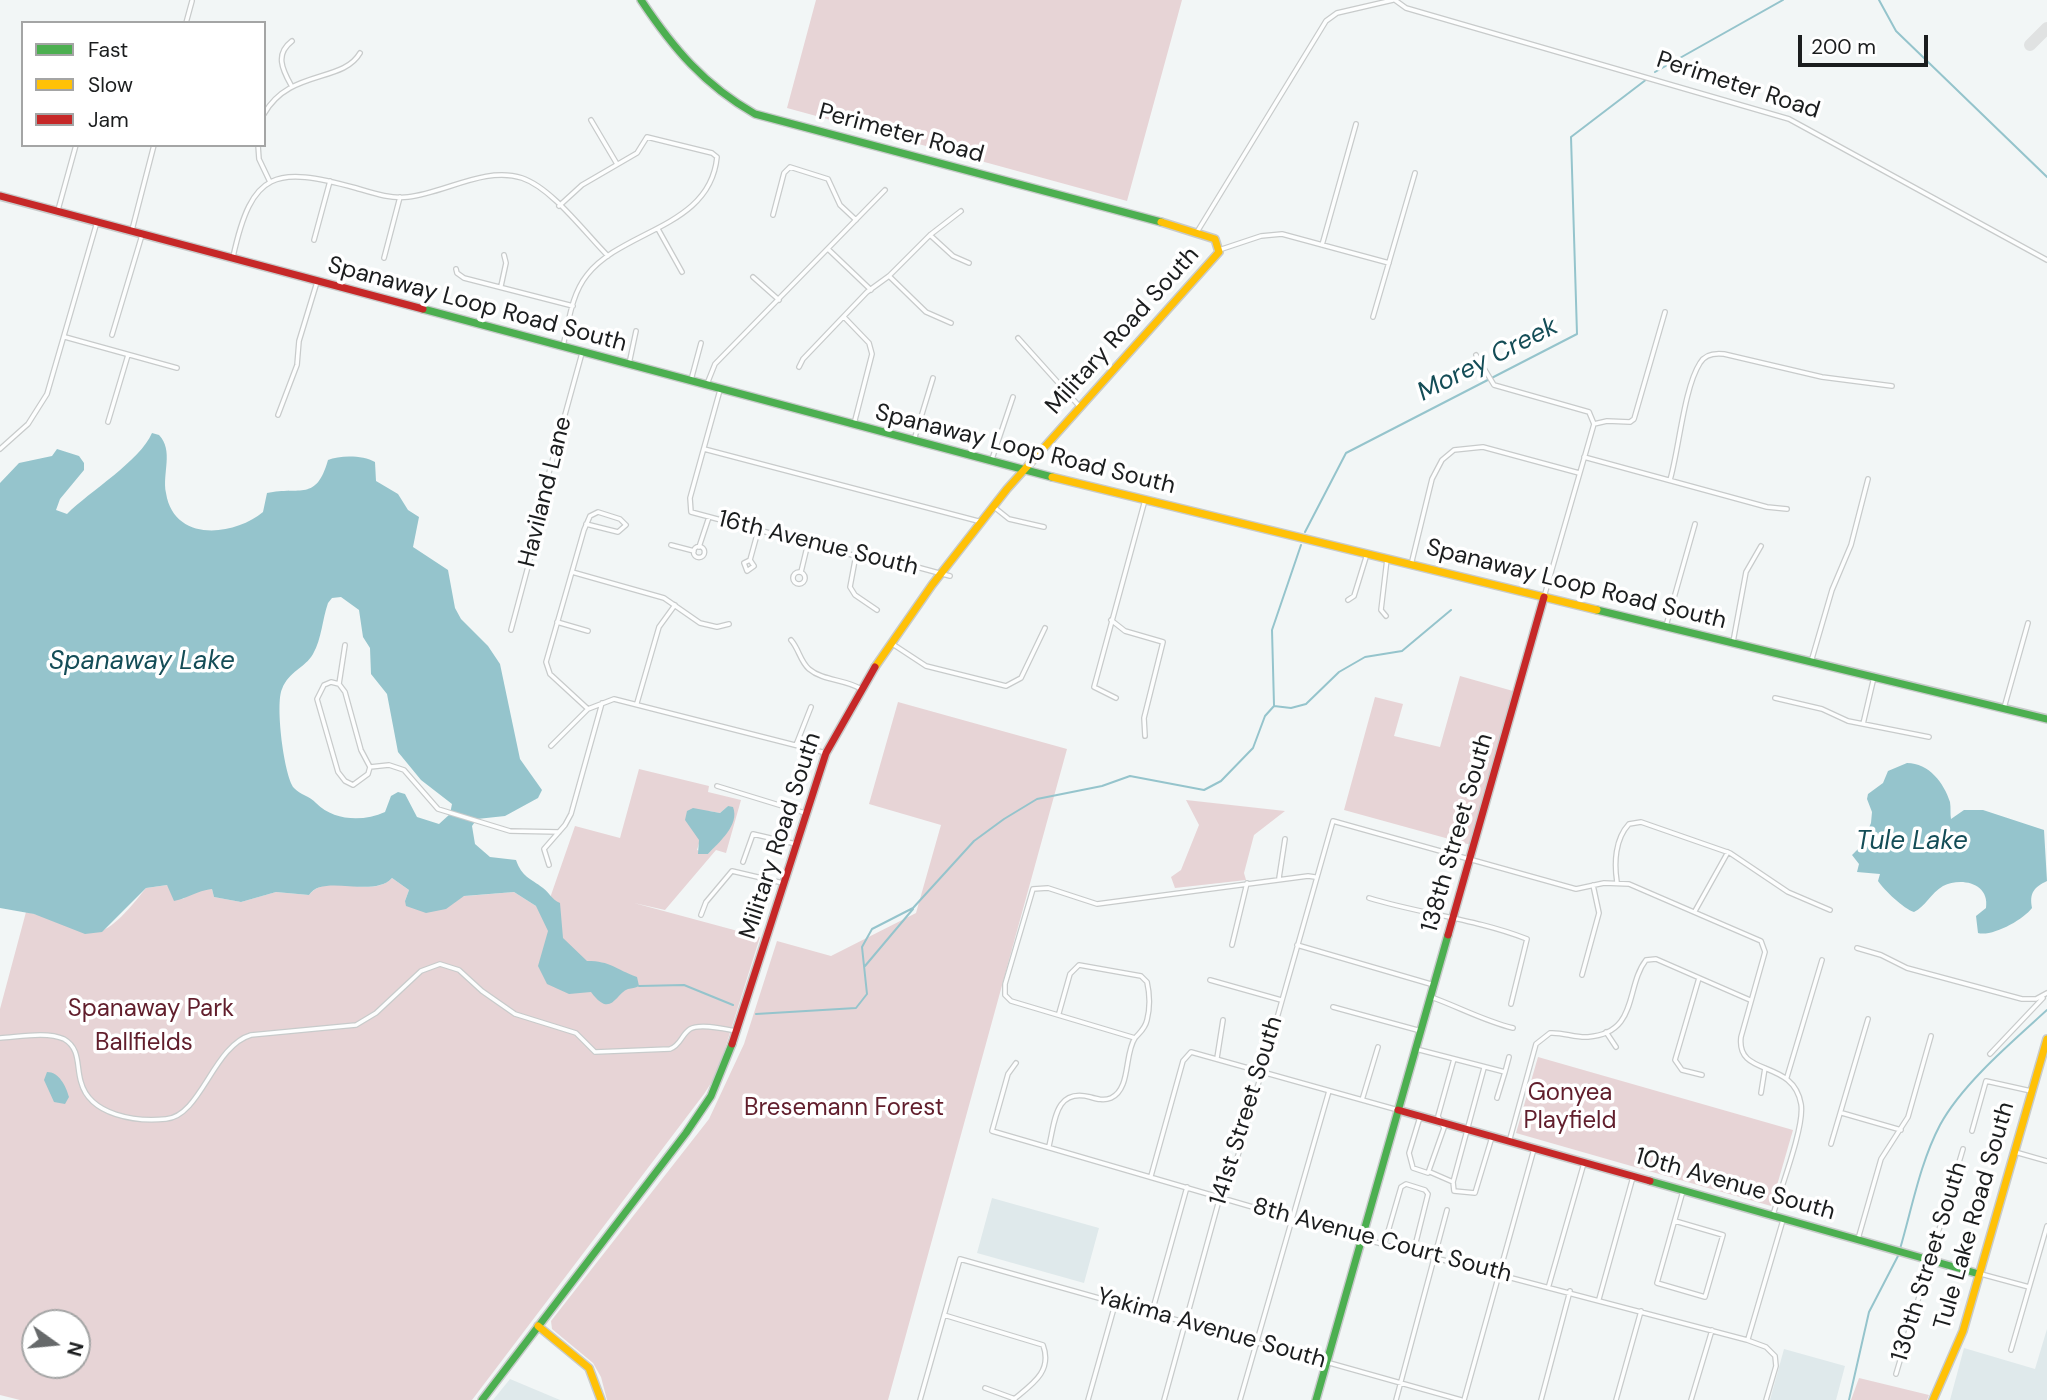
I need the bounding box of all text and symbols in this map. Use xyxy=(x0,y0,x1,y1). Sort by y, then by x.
legend xyxy=(21,21,266,147)
scale bar xyxy=(1802,21,1932,65)
text: 200 m xyxy=(1811,33,1876,61)
text: Fast xyxy=(88,36,128,64)
street label: Perimeter Road xyxy=(1653,46,1823,126)
text: Slow xyxy=(88,71,133,99)
street label: Perimeter Road xyxy=(815,98,987,170)
text: Jam xyxy=(88,106,129,134)
street label: Military Road South xyxy=(1040,241,1206,421)
street label: Spanaway Loop Road South xyxy=(324,251,630,359)
water label: Morey Creek xyxy=(1412,311,1564,409)
street label: Spanaway Loop Road South xyxy=(872,399,1178,501)
street label: Haviland Lane xyxy=(513,414,579,570)
street label: 16th Avenue South xyxy=(715,505,921,583)
street label: Spanaway Loop Road South xyxy=(1423,534,1729,636)
water label: Spanaway Lake xyxy=(49,646,235,678)
street label: Military Road South xyxy=(734,729,828,943)
street label: 138th Street South xyxy=(1416,730,1500,936)
water label: Tule Lake xyxy=(1856,826,1968,858)
park label: Spanaway Park xyxy=(68,996,234,1024)
street label: 141st Street South xyxy=(1205,1013,1289,1209)
park label: Ballfields xyxy=(95,1030,193,1058)
park label: Gonyea Playfield xyxy=(1524,1080,1616,1136)
park label: Bresemann Forest xyxy=(744,1095,944,1123)
street label: Tule Lake Road South xyxy=(1929,1099,2021,1333)
street label: 10th Avenue South xyxy=(1632,1143,1838,1227)
street label: 130th Street South xyxy=(1886,1159,1974,1365)
street label: 8th Avenue Court South xyxy=(1249,1193,1515,1289)
street label: Yakima Avenue South xyxy=(1093,1283,1329,1375)
north arrow xyxy=(21,1309,91,1379)
text: N xyxy=(61,1339,89,1359)

